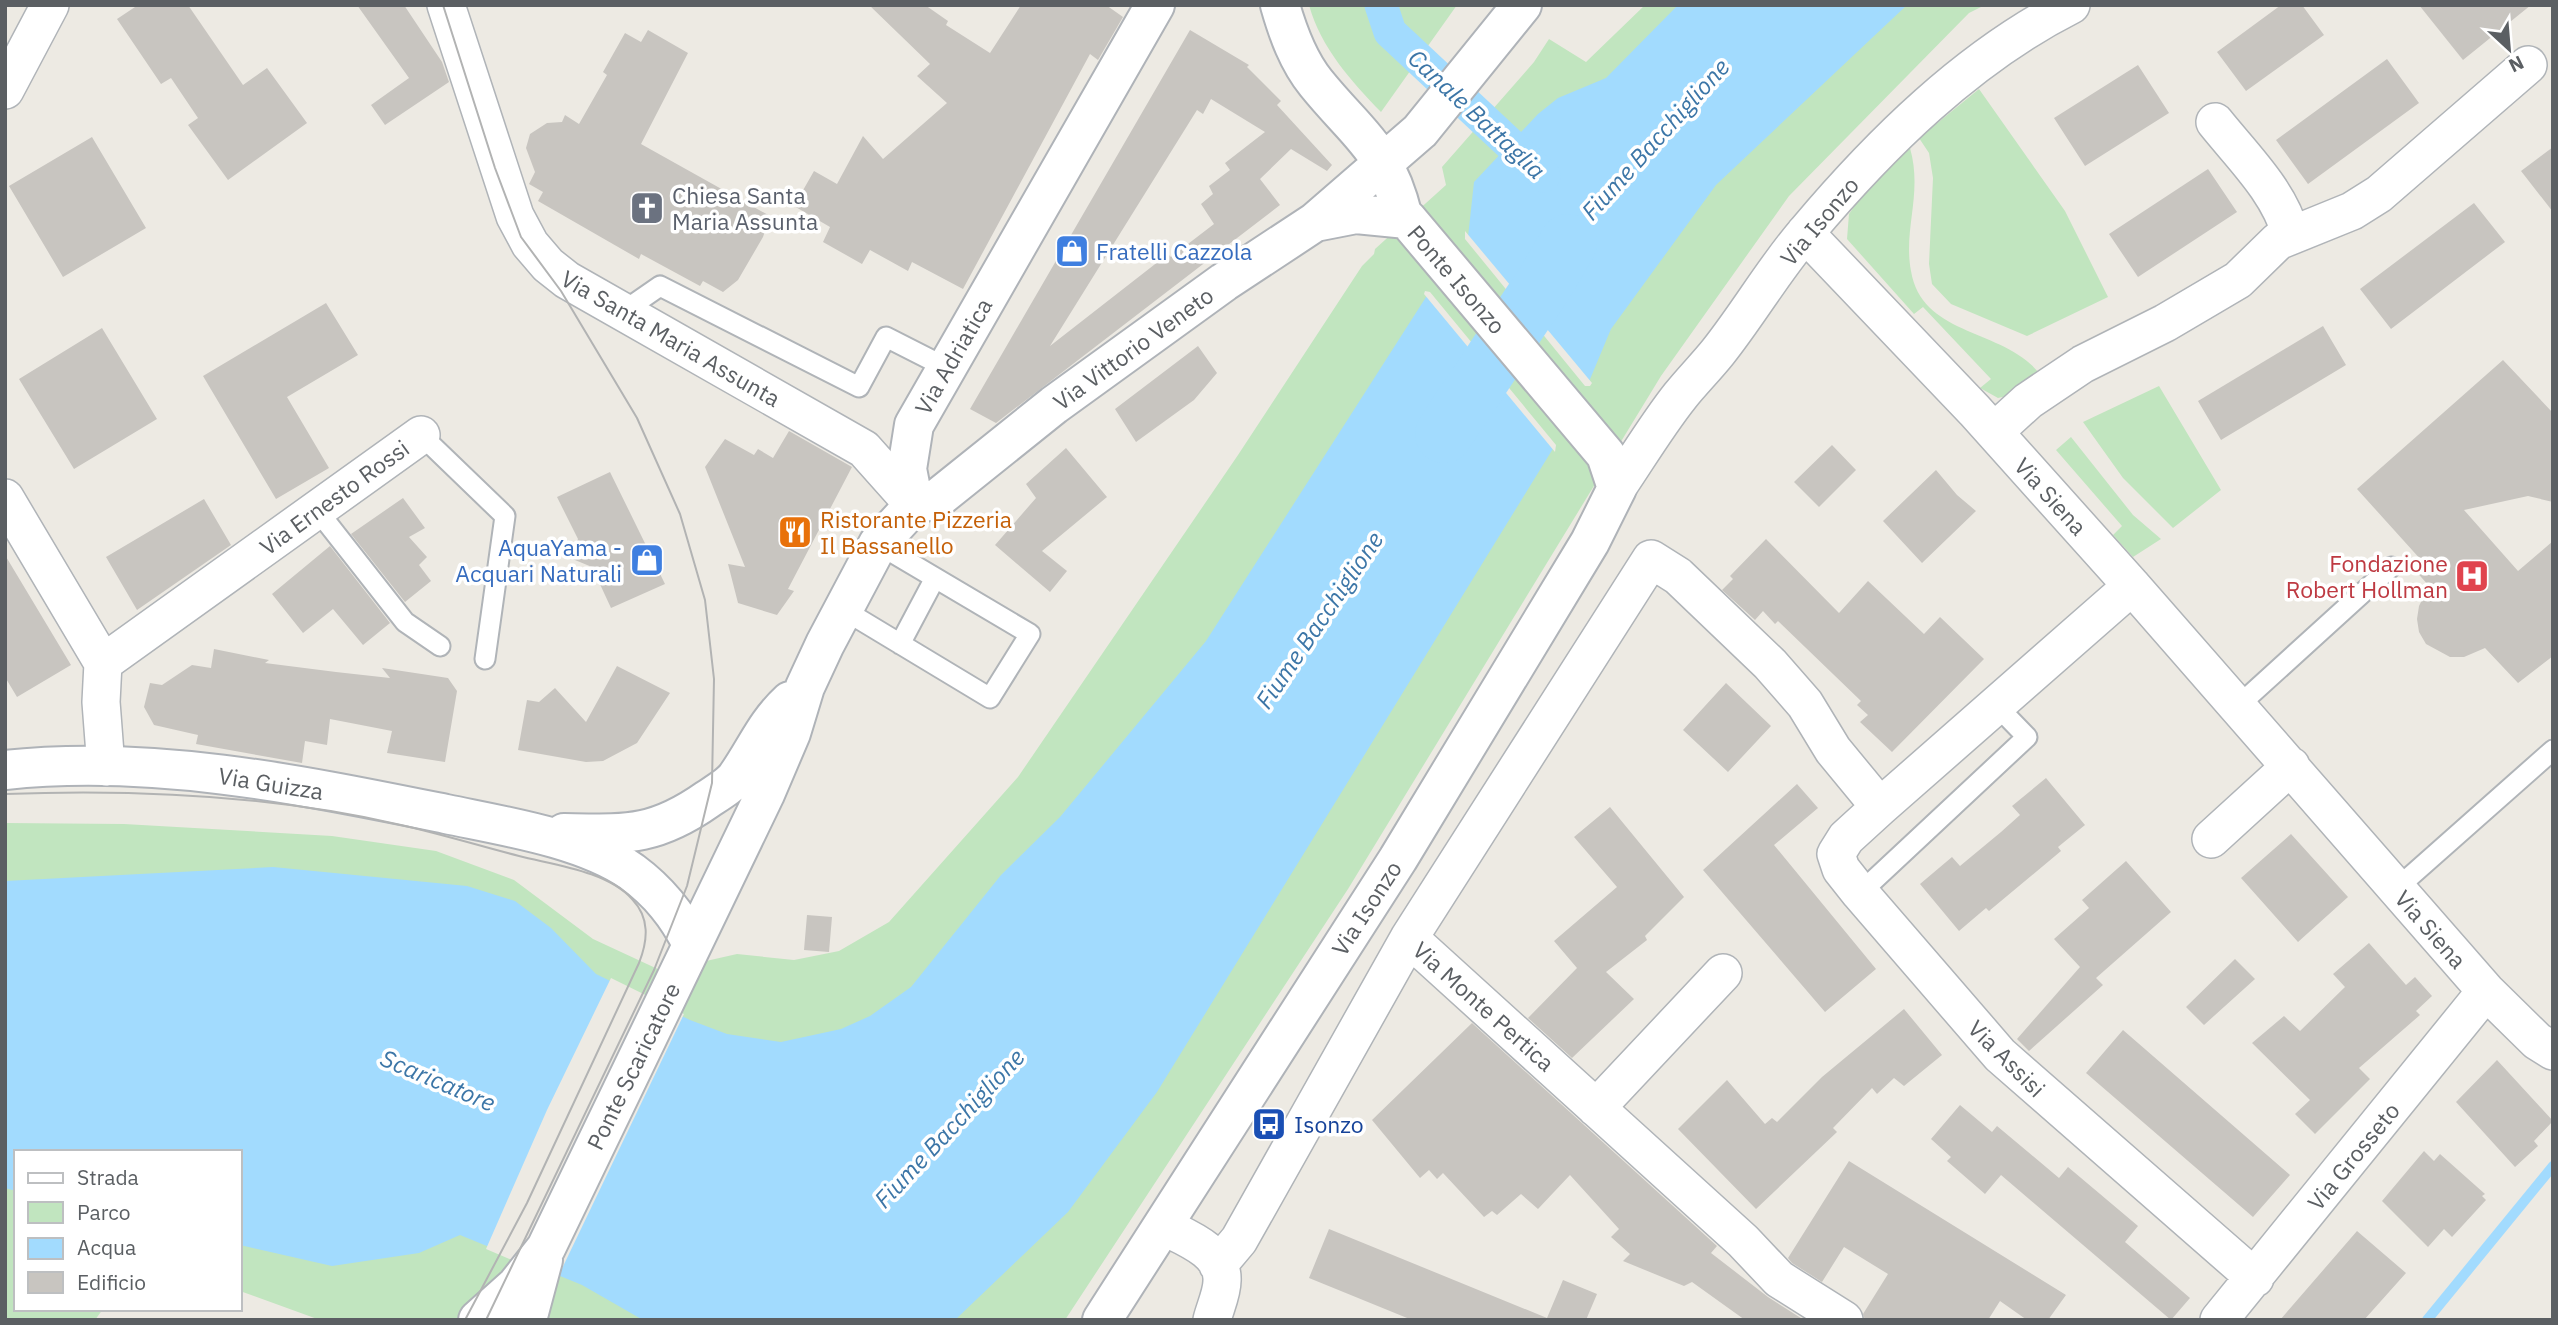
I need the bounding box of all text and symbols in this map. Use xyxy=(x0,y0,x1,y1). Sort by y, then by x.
north arrow xyxy=(2474,14,2544,84)
water label: Canale Battaglia xyxy=(1401,42,1553,186)
text: N xyxy=(2505,50,2528,78)
water label: Fiume Bacchiglione xyxy=(1574,51,1736,227)
street label: Via Isonzo xyxy=(1773,170,1865,272)
place label: Chiesa Santa Maria Assunta xyxy=(672,180,818,236)
church icon: Chiesa Santa Maria Assunta xyxy=(628,189,666,227)
street label: Ponte Isonzo xyxy=(1401,218,1513,340)
shop icon: Fratelli Cazzola xyxy=(1053,232,1091,270)
place label: Fratelli Cazzola xyxy=(1096,236,1252,266)
street label: Via Santa Maria Assunta xyxy=(556,263,786,413)
street label: Via Vittorio Veneto xyxy=(1047,280,1219,416)
street label: Via Adriatica xyxy=(908,292,998,420)
street label: Via Ernesto Rossi xyxy=(253,433,415,561)
street label: Via Siena xyxy=(2008,451,2094,541)
place label: Ristorante Pizzeria Il Bassanello xyxy=(820,504,1012,560)
restaurant icon: Ristorante Pizzeria Il Bassanello xyxy=(776,513,814,551)
water label: Fiume Bacchiglione xyxy=(1248,525,1390,715)
place label: AquaYama - Acquari Naturali xyxy=(455,532,622,588)
shop icon: AquaYama - Acquari Naturali xyxy=(628,541,666,579)
place label: Fondazione Robert Hollman xyxy=(2286,548,2448,604)
hospital icon: Fondazione Robert Hollman xyxy=(2453,557,2491,595)
street label: Via Guizza xyxy=(216,760,326,806)
street label: Via Isonzo xyxy=(1324,855,1408,961)
street label: Via Siena xyxy=(2389,883,2473,975)
street label: Via Monte Pertica xyxy=(1407,934,1561,1078)
street label: Ponte Scaricatore xyxy=(580,977,686,1155)
street label: Via Assisi xyxy=(1962,1013,2052,1103)
water label: Fiume Bacchiglione xyxy=(867,1041,1031,1215)
water label: Scaricatore xyxy=(376,1042,500,1118)
street label: Via Grosseto xyxy=(2300,1096,2406,1216)
bus stop icon: Isonzo xyxy=(1250,1105,1288,1143)
place label: Isonzo xyxy=(1294,1109,1364,1139)
legend xyxy=(14,1150,242,1311)
text: Strada xyxy=(77,1163,139,1191)
text: Parco xyxy=(77,1198,131,1226)
text: Acqua xyxy=(77,1233,136,1261)
text: Edificio xyxy=(77,1268,146,1296)

